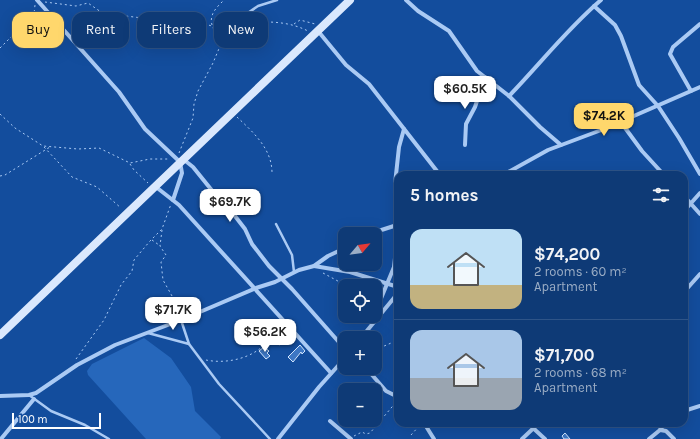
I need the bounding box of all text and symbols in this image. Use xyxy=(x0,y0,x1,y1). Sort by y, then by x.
chip: Buy xyxy=(12,12,64,48)
chip: Rent xyxy=(72,12,129,48)
chip: Filters xyxy=(137,12,206,48)
chip: New xyxy=(214,12,268,48)
pin: $60.5K xyxy=(432,76,498,110)
text: $60.5K xyxy=(443,81,487,96)
pin: $74.2K xyxy=(571,103,637,137)
text: $74.2K xyxy=(583,108,625,123)
icon: filters xyxy=(650,184,672,206)
text: 5 homes xyxy=(410,185,479,205)
pin: $69.7K xyxy=(197,189,263,223)
text: $69.7K xyxy=(209,194,251,209)
north arrow xyxy=(338,227,382,271)
map controls xyxy=(338,227,382,427)
text: $74,200 xyxy=(534,244,600,264)
icon: home xyxy=(442,245,490,293)
text: 2 rooms · 60 m² xyxy=(534,264,627,279)
button: locate xyxy=(338,279,382,323)
text: Apartment xyxy=(534,279,597,294)
pin: $71.7K xyxy=(140,297,206,331)
text: $71.7K xyxy=(154,302,192,317)
pin: $56.2K xyxy=(232,319,298,353)
text: $56.2K xyxy=(243,324,287,339)
button: + xyxy=(338,331,382,375)
text: $71,700 xyxy=(534,345,595,365)
icon: home xyxy=(442,346,490,394)
text: 2 rooms · 68 m² xyxy=(534,365,627,380)
text: Apartment xyxy=(534,380,597,395)
button: − xyxy=(338,383,382,427)
scale bar xyxy=(12,411,101,430)
text: 100 m xyxy=(18,413,48,426)

